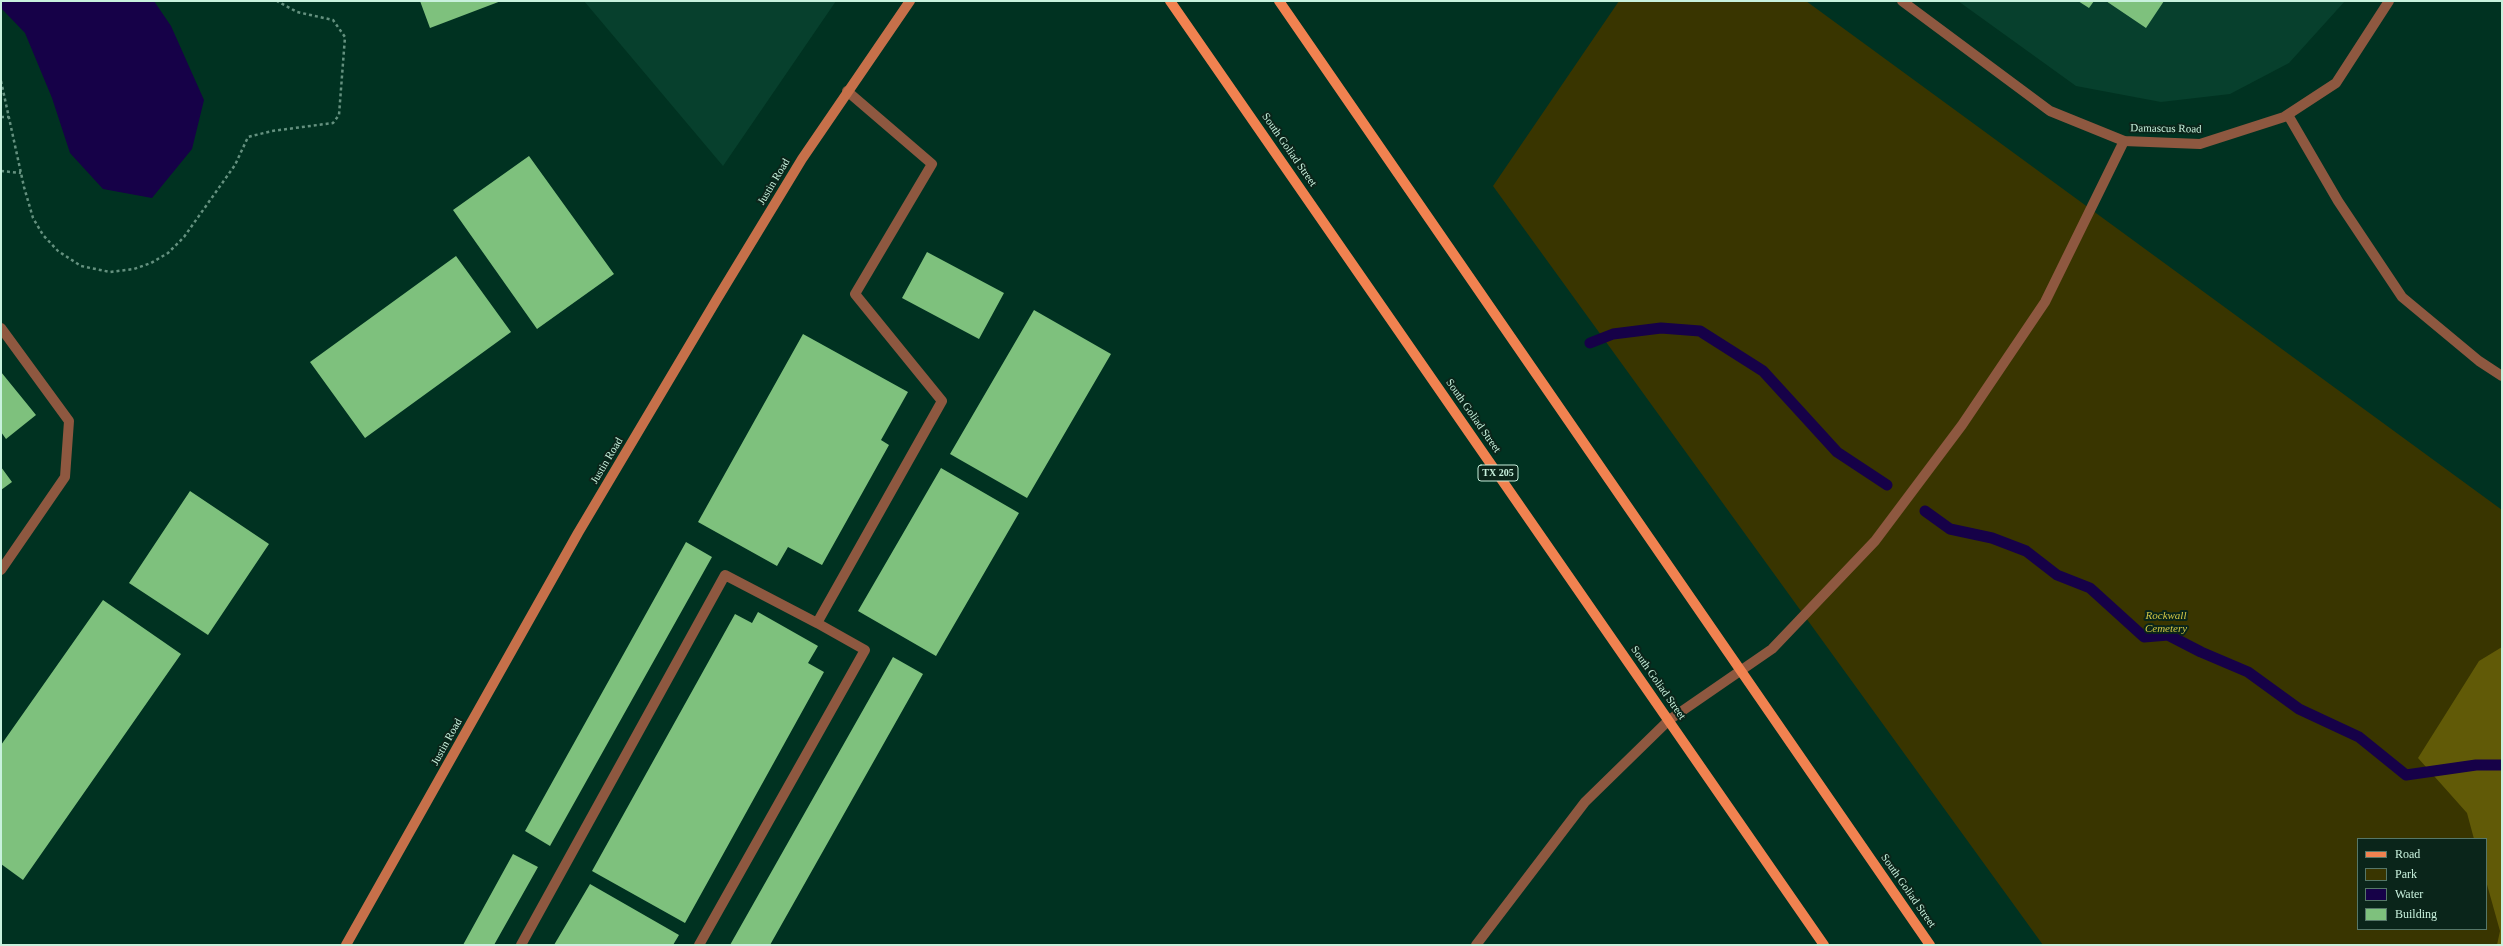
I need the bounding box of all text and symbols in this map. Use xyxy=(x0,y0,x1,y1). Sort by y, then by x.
street label: South Goliad Street xyxy=(1259,111,1319,189)
street label: Damascus Road xyxy=(2130,122,2202,136)
street label: Justin Road xyxy=(755,156,793,208)
street label: South Goliad Street xyxy=(1443,377,1503,455)
street label: Justin Road xyxy=(588,435,626,487)
road number: TX 205 xyxy=(1478,465,1518,481)
park label: Rockwall Cemetery xyxy=(2145,609,2187,635)
street label: South Goliad Street xyxy=(1628,644,1688,722)
street label: Justin Road xyxy=(429,716,465,768)
legend xyxy=(2357,838,2487,930)
text: Road xyxy=(2395,847,2420,861)
street label: South Goliad Street xyxy=(1878,852,1938,930)
text: Park xyxy=(2395,867,2417,881)
text: Water xyxy=(2395,887,2423,901)
text: Building xyxy=(2395,907,2437,921)

